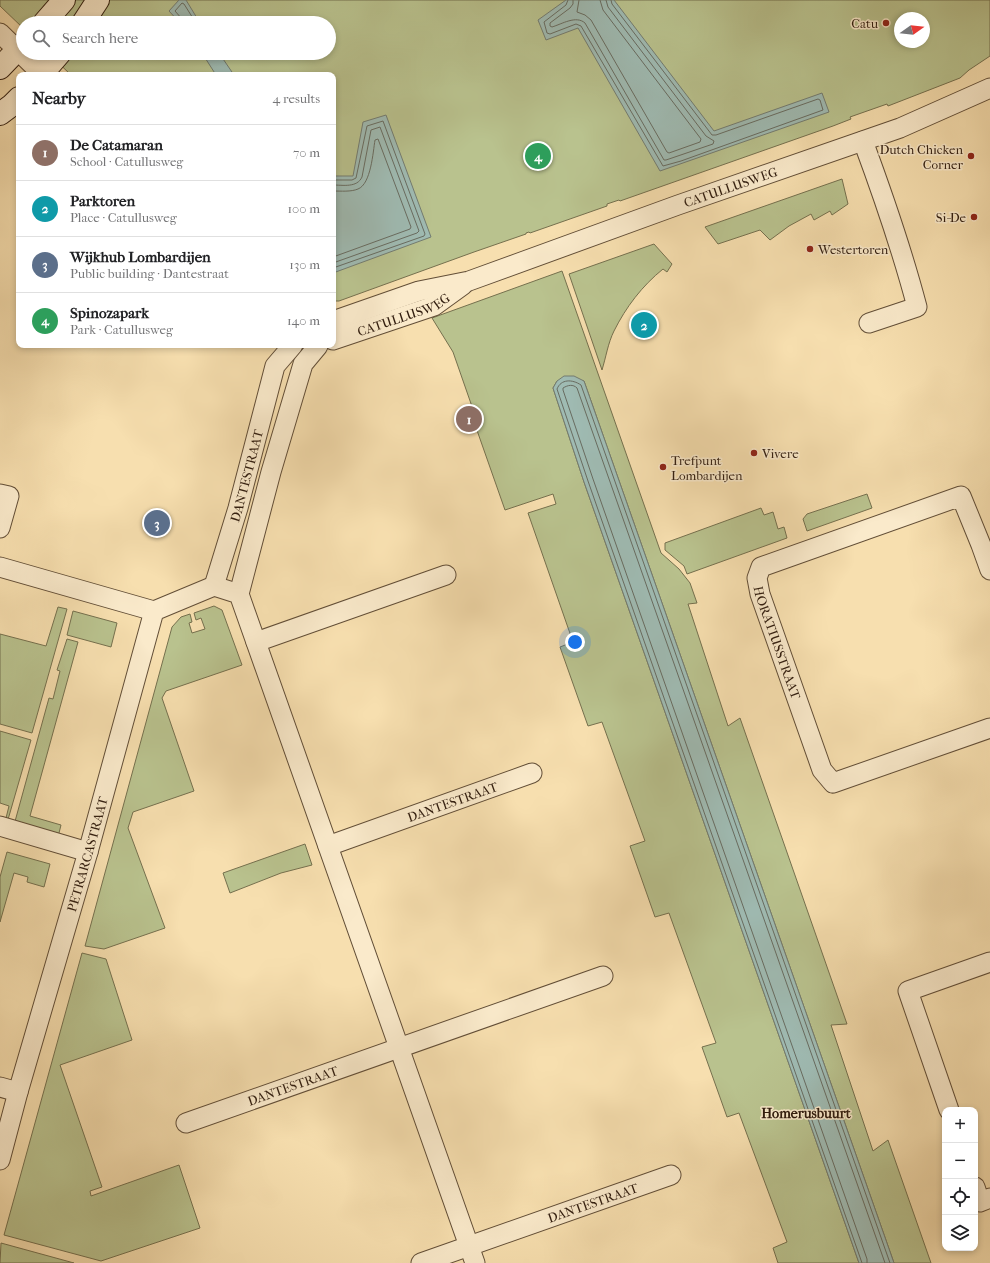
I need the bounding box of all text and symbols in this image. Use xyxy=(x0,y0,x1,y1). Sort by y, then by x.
north arrow xyxy=(894,12,930,48)
search box xyxy=(16,16,336,60)
place label: Catu xyxy=(851,16,879,31)
marker: Catu xyxy=(881,18,891,28)
icon: search xyxy=(30,27,52,49)
text: Search here xyxy=(62,29,138,47)
text: Nearby xyxy=(32,88,86,108)
text: 4 results xyxy=(273,91,320,106)
text: De Catamaran xyxy=(70,136,163,154)
pin: 4 xyxy=(525,141,551,171)
place label: Dutch Chicken Corner xyxy=(879,142,963,172)
text: 1 xyxy=(43,145,47,160)
text: 70 m xyxy=(293,145,320,160)
marker: Dutch Chicken Corner xyxy=(966,151,976,161)
text: School · Catullusweg xyxy=(70,154,183,169)
street label: CATULLUSWEG xyxy=(682,164,779,210)
text: Parktoren xyxy=(70,192,135,210)
text: 2 xyxy=(42,201,48,216)
text: 100 m xyxy=(287,201,320,216)
text: Place · Catullusweg xyxy=(70,210,177,225)
place label: Si-De xyxy=(936,210,967,225)
marker: Si-De xyxy=(969,212,979,222)
place label: Westertoren xyxy=(817,242,889,257)
marker: Westertoren xyxy=(805,244,815,254)
text: Wijkhub Lombardijen xyxy=(70,248,211,266)
text: 3 xyxy=(42,257,48,272)
text: 130 m xyxy=(289,257,320,272)
text: Public building · Dantestraat xyxy=(70,266,229,281)
street label: CATULLUSWEG xyxy=(355,290,453,339)
text: Spinozapark xyxy=(70,304,149,322)
pin: 2 xyxy=(631,310,657,340)
text: 4 xyxy=(41,313,49,328)
text: 140 m xyxy=(287,313,320,328)
text: Park · Catullusweg xyxy=(70,322,173,337)
pin: 1 xyxy=(456,404,482,434)
street label: DANTESTRAAT xyxy=(227,428,266,524)
place label: Vivere xyxy=(761,446,799,461)
marker: Vivere xyxy=(749,448,759,458)
place label: Trefpunt Lombardijen xyxy=(671,453,743,483)
marker: Trefpunt Lombardijen xyxy=(658,462,668,472)
pin: 3 xyxy=(144,508,170,538)
street label: HORATIUSSTRAAT xyxy=(751,585,803,701)
your location xyxy=(565,632,585,652)
street label: DANTESTRAAT xyxy=(405,779,500,825)
street label: PETRARCASTRAAT xyxy=(64,795,111,914)
street label: DANTESTRAAT xyxy=(245,1063,340,1109)
district label: Homerusbuurt xyxy=(761,1105,852,1122)
map controls xyxy=(942,1107,978,1251)
button: + xyxy=(942,1107,978,1143)
button: − xyxy=(942,1143,978,1179)
button: locate xyxy=(942,1179,978,1215)
street label: DANTESTRAAT xyxy=(546,1180,640,1226)
button: layers xyxy=(942,1215,978,1251)

